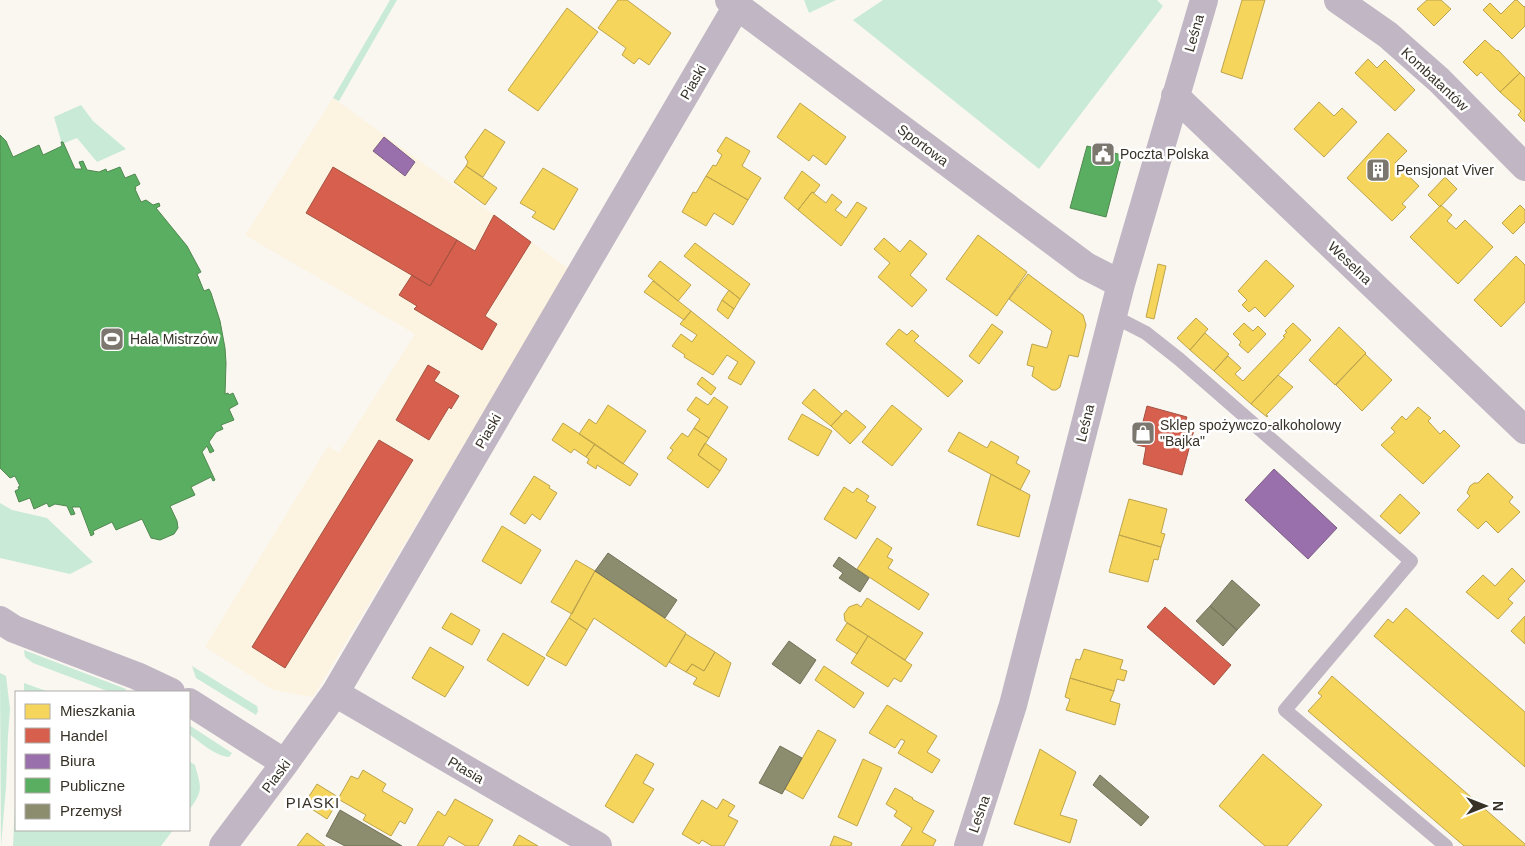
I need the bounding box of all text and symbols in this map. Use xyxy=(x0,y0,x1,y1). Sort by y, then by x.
street label: Leśna xyxy=(1181,12,1207,54)
street label: Kombatantów xyxy=(1398,44,1472,115)
street label: Piaski xyxy=(677,62,709,102)
street label: Sportowa xyxy=(895,121,952,169)
public building icon: Poczta Polska xyxy=(1090,141,1116,167)
place label: Poczta Polska xyxy=(1120,146,1209,162)
building icon: Pensjonat Viver xyxy=(1365,157,1391,183)
place label: Pensjonat Viver xyxy=(1396,162,1494,178)
street label: Weselna xyxy=(1325,238,1375,288)
sports icon: Hala Mistrzów xyxy=(99,326,125,352)
place label: Hala Mistrzów xyxy=(130,331,219,347)
street label: Leśna xyxy=(1073,402,1097,443)
street label: Piaski xyxy=(472,411,504,451)
place label: Sklep spożywczo-alkoholowy "Bajka" xyxy=(1160,417,1341,449)
shop icon: Sklep spożywczo-alkoholowy "Bajka" xyxy=(1130,420,1156,446)
legend xyxy=(15,691,190,831)
text: Mieszkania xyxy=(60,702,136,719)
text: Handel xyxy=(60,727,108,744)
text: Biura xyxy=(60,752,96,769)
street label: Ptasia xyxy=(445,753,487,787)
street label: Piaski xyxy=(258,756,294,796)
text: Publiczne xyxy=(60,777,125,794)
north arrow xyxy=(1460,781,1510,831)
street label: Leśna xyxy=(965,793,993,835)
district label: PIASKI xyxy=(286,794,340,811)
text: N xyxy=(1490,801,1506,811)
text: Przemysł xyxy=(60,802,122,819)

